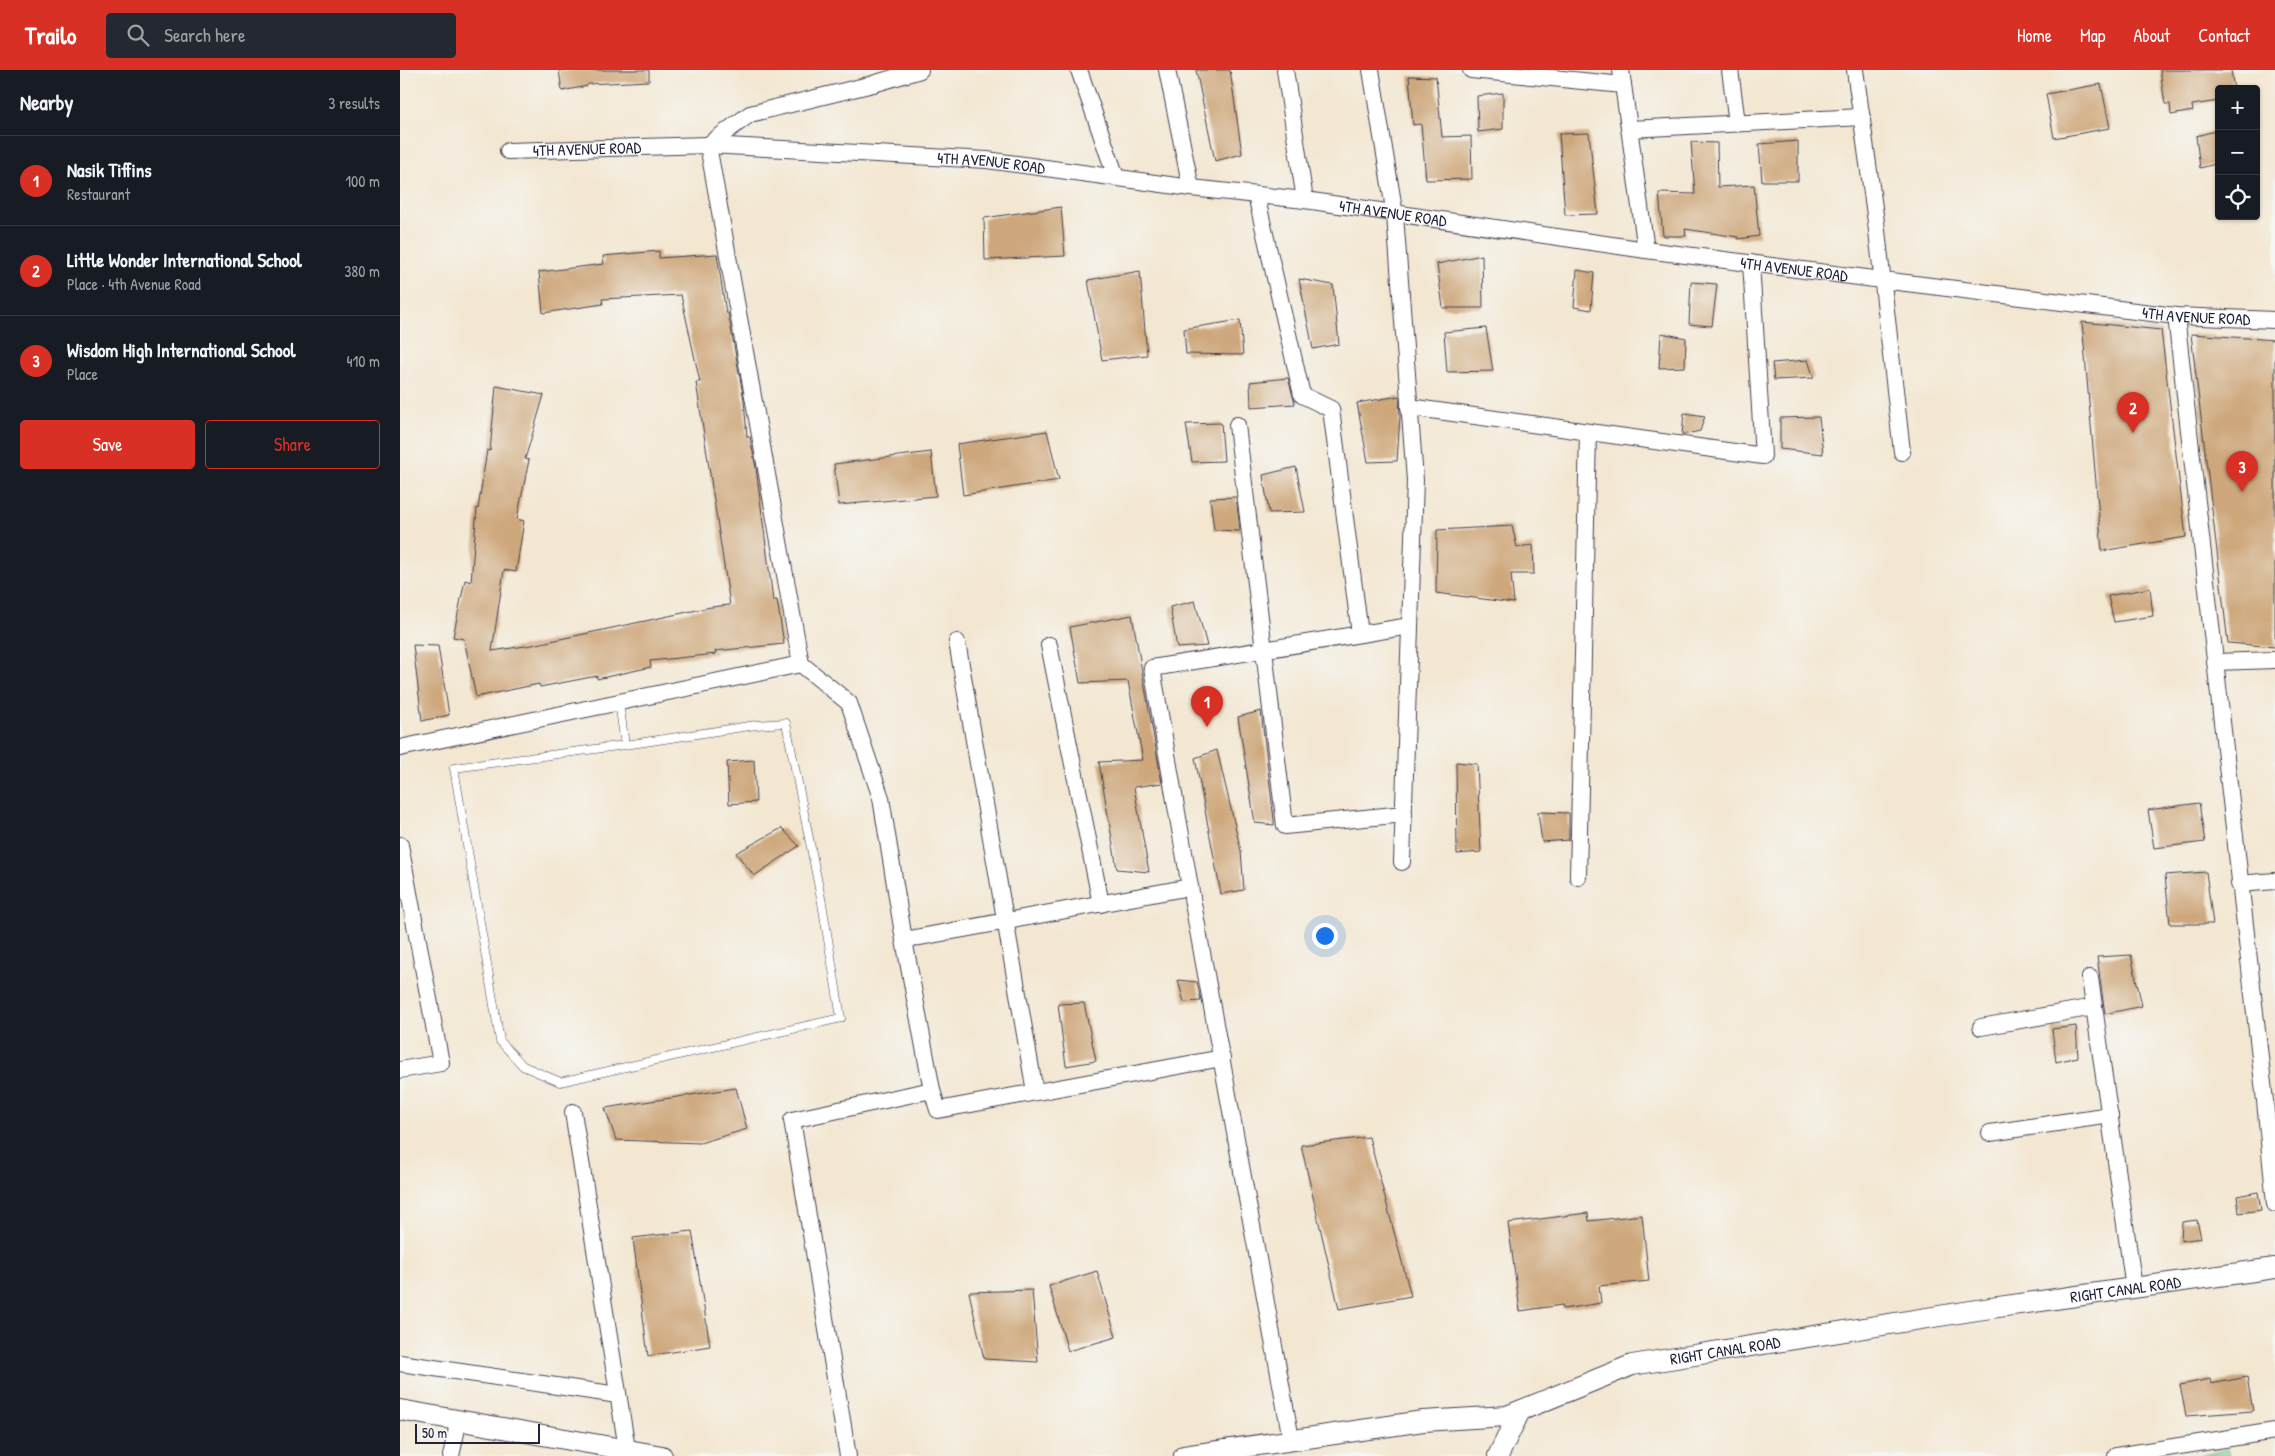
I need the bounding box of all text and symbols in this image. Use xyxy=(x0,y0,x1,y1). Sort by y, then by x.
search box xyxy=(106,13,456,58)
text: Trailo xyxy=(25,19,76,51)
icon: search xyxy=(124,21,152,49)
text: Search here xyxy=(164,22,246,48)
text: Home xyxy=(2017,23,2052,48)
text: Map xyxy=(2080,23,2105,48)
text: About xyxy=(2133,23,2170,48)
text: Contact xyxy=(2198,23,2250,48)
map controls xyxy=(2215,85,2260,220)
button: + xyxy=(2215,85,2260,130)
text: Nearby xyxy=(20,88,73,117)
text: 3 results xyxy=(328,92,380,114)
button: − xyxy=(2215,130,2260,175)
street label: 4TH AVENUE ROAD xyxy=(533,136,642,161)
street label: 4TH AVENUE ROAD xyxy=(937,146,1047,179)
text: Nasik Tiffins xyxy=(67,157,152,183)
text: 1 xyxy=(33,170,39,192)
text: 100 m xyxy=(345,170,380,192)
button: locate xyxy=(2215,175,2260,220)
text: Restaurant xyxy=(67,183,130,205)
street label: 4TH AVENUE ROAD xyxy=(1338,194,1449,232)
text: Little Wonder International School xyxy=(67,247,302,273)
street label: 4TH AVENUE ROAD xyxy=(1739,251,1850,287)
text: 2 xyxy=(32,260,40,282)
text: 380 m xyxy=(344,260,380,282)
text: Place · 4th Avenue Road xyxy=(67,273,201,295)
street label: 4TH AVENUE ROAD xyxy=(2141,301,2251,330)
text: Wisdom High International School xyxy=(67,337,295,363)
text: 3 xyxy=(32,350,40,372)
text: 410 m xyxy=(346,350,380,372)
text: Place xyxy=(67,363,98,385)
pin: 2 xyxy=(2117,392,2149,433)
button: Save xyxy=(20,420,195,469)
button: Share xyxy=(205,420,380,469)
pin: 3 xyxy=(2226,451,2258,492)
pin: 1 xyxy=(1191,686,1223,727)
your location xyxy=(1312,923,1338,949)
street label: RIGHT CANAL ROAD xyxy=(2069,1270,2183,1308)
street label: RIGHT CANAL ROAD xyxy=(1668,1330,1782,1370)
scale bar xyxy=(415,1421,540,1444)
text: 50 m xyxy=(422,1423,447,1442)

